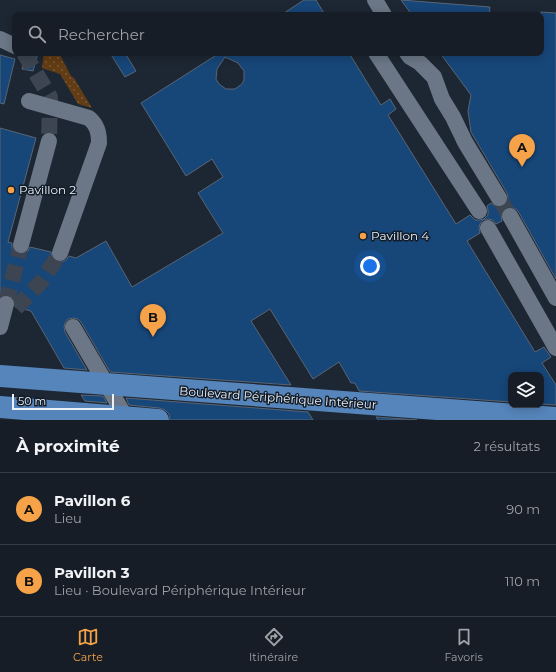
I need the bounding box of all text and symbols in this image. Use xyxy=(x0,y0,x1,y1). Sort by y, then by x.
search box xyxy=(12,12,544,56)
icon: search xyxy=(26,23,48,45)
text: Rechercher xyxy=(58,25,145,44)
pin: A xyxy=(509,134,535,167)
place label: Pavillon 2 xyxy=(19,182,76,197)
marker: Pavillon 2 xyxy=(6,185,16,195)
place label: Pavillon 4 xyxy=(371,228,429,243)
marker: Pavillon 4 xyxy=(358,231,368,241)
your location xyxy=(360,256,380,276)
pin: B xyxy=(140,304,166,337)
map controls xyxy=(508,372,544,408)
button: layers xyxy=(508,372,544,408)
street label: Boulevard Périphérique Intérieur xyxy=(179,383,377,412)
scale bar xyxy=(12,392,114,411)
text: 50 m xyxy=(18,394,46,408)
text: À proximité xyxy=(16,436,120,456)
text: 2 résultats xyxy=(474,438,540,454)
text: Pavillon 6 xyxy=(54,491,130,510)
text: A xyxy=(24,501,34,517)
text: 90 m xyxy=(506,501,540,517)
text: Lieu xyxy=(54,510,82,526)
text: Pavillon 3 xyxy=(54,563,130,582)
text: B xyxy=(24,573,34,589)
text: 110 m xyxy=(505,573,540,589)
text: Lieu · Boulevard Périphérique Intérieur xyxy=(54,582,306,598)
tab: Carte xyxy=(73,626,103,664)
tab: Itinéraire xyxy=(249,626,298,664)
tab: Favoris xyxy=(444,626,483,664)

